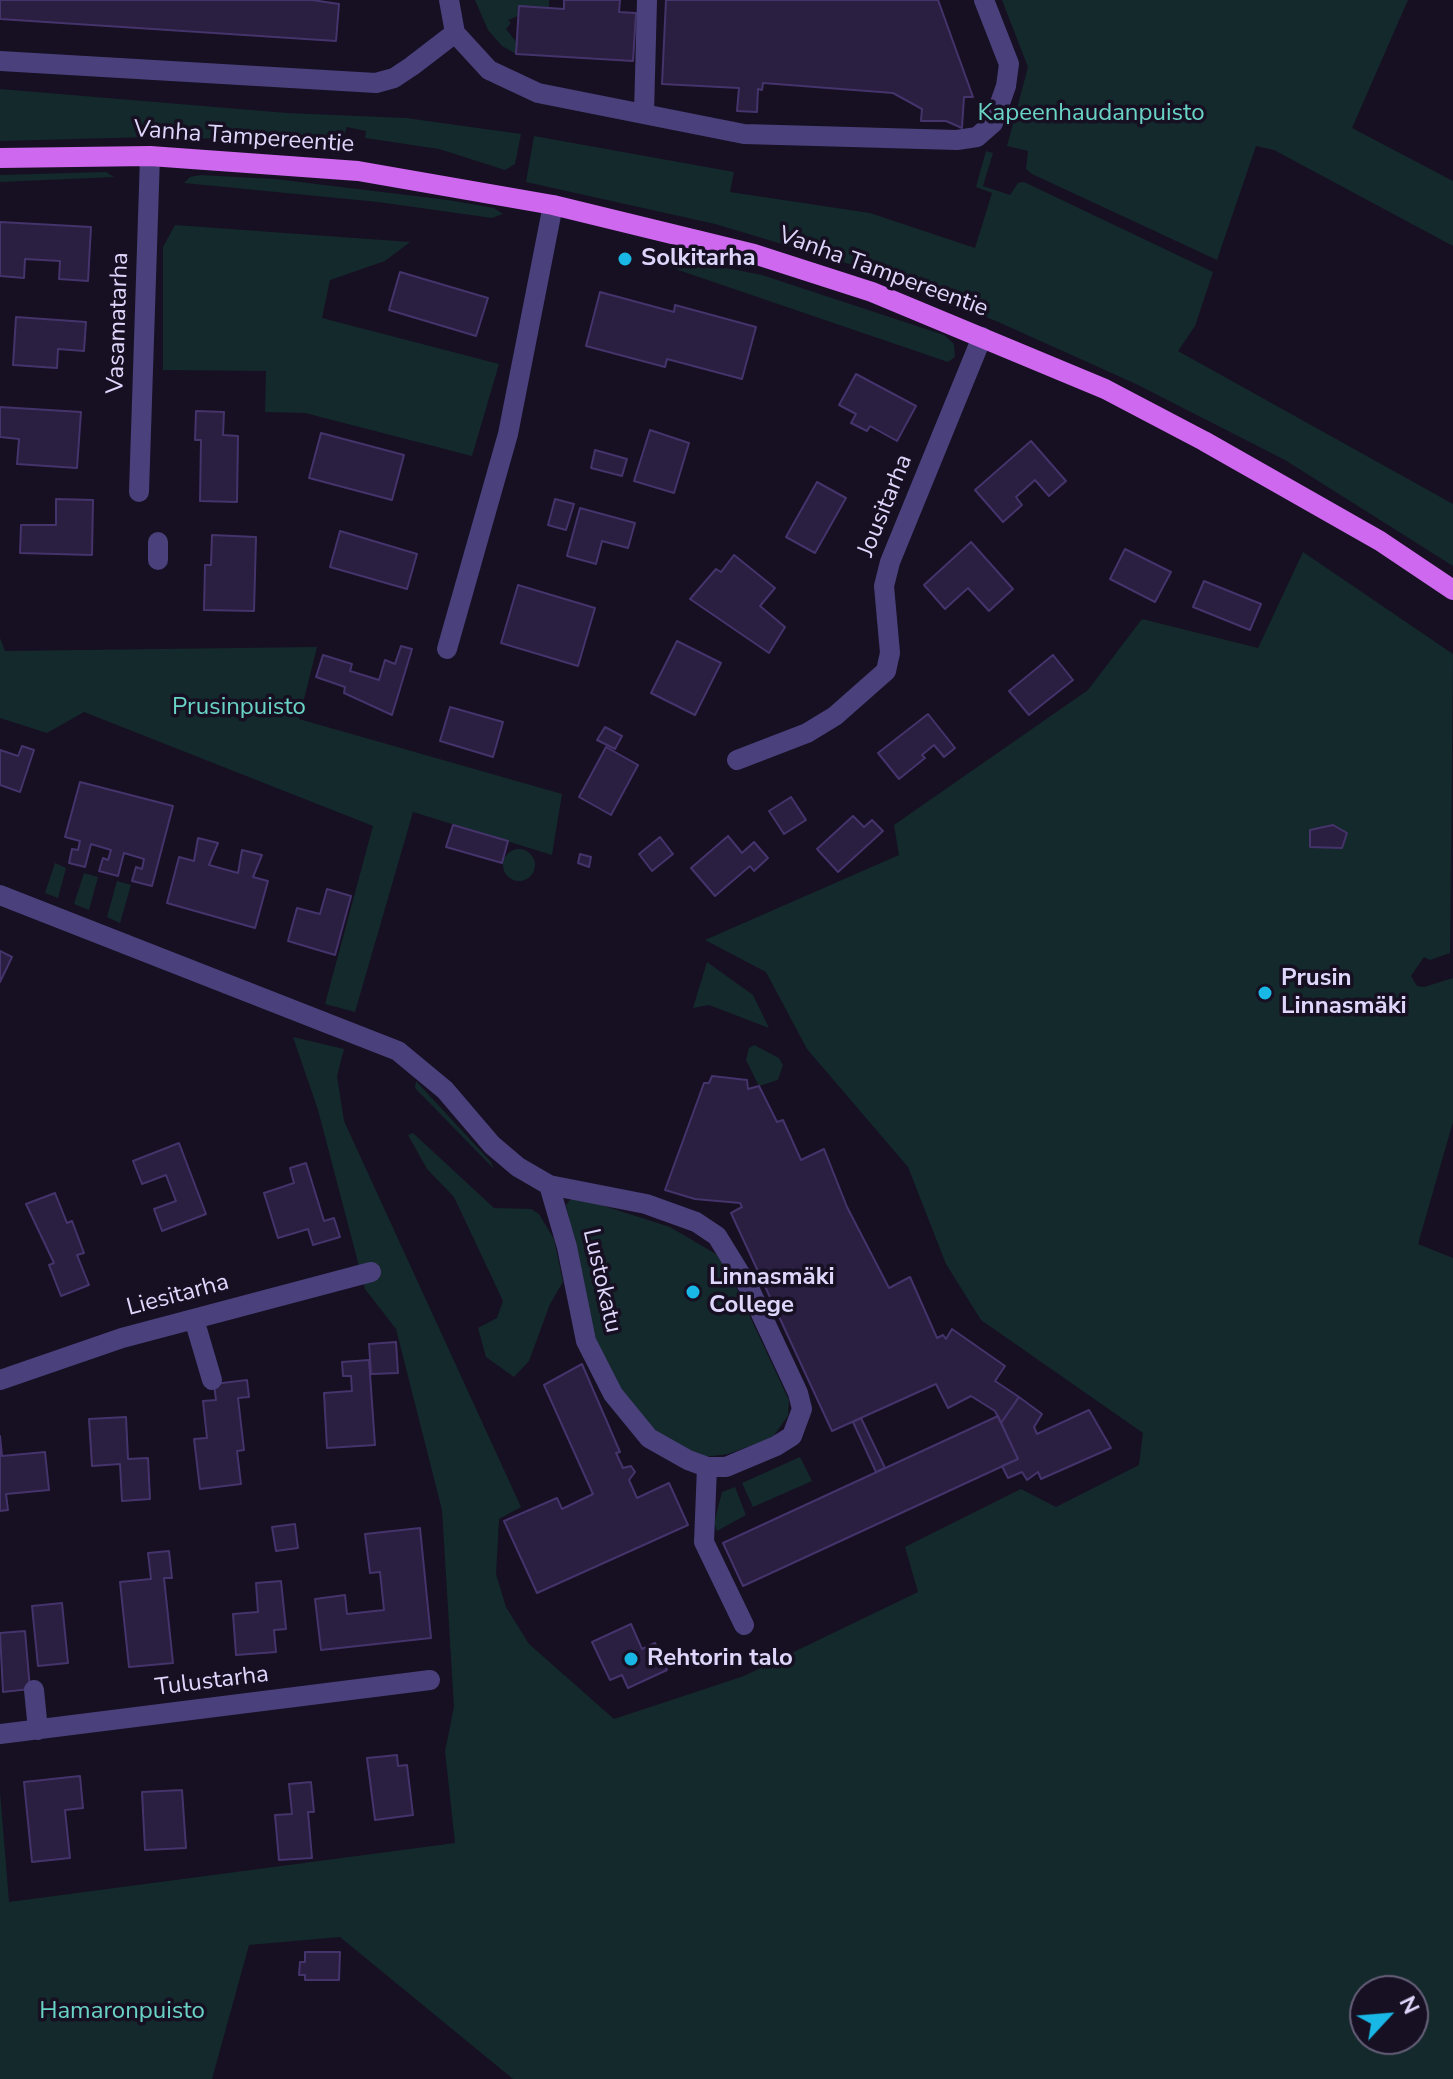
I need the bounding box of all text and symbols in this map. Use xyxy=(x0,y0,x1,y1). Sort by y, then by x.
park label: Kapeenhaudanpuisto xyxy=(977,100,1205,128)
street label: Vanha Tampereentie xyxy=(133,116,355,160)
street label: Vanha Tampereentie xyxy=(774,222,992,324)
place label: Solkitarha xyxy=(641,245,756,273)
marker: Solkitarha xyxy=(616,250,634,268)
street label: Vasamatarha xyxy=(102,252,136,394)
street label: Jousitarha xyxy=(852,451,920,561)
park label: Prusinpuisto xyxy=(172,694,306,722)
place label: Prusin Linnasmäki xyxy=(1281,965,1407,1021)
marker: Prusin Linnasmäki xyxy=(1256,984,1274,1002)
street label: Lustokatu xyxy=(575,1226,627,1336)
place label: Linnasmäki College xyxy=(709,1264,835,1320)
street label: Liesitarha xyxy=(124,1269,232,1323)
marker: Linnasmäki College xyxy=(684,1283,702,1301)
place label: Rehtorin talo xyxy=(647,1645,793,1673)
marker: Rehtorin talo xyxy=(622,1650,640,1668)
street label: Tulustarha xyxy=(154,1661,270,1703)
north arrow xyxy=(1349,1975,1429,2055)
text: N xyxy=(1392,1991,1426,2019)
park label: Hamaronpuisto xyxy=(39,1998,205,2026)

